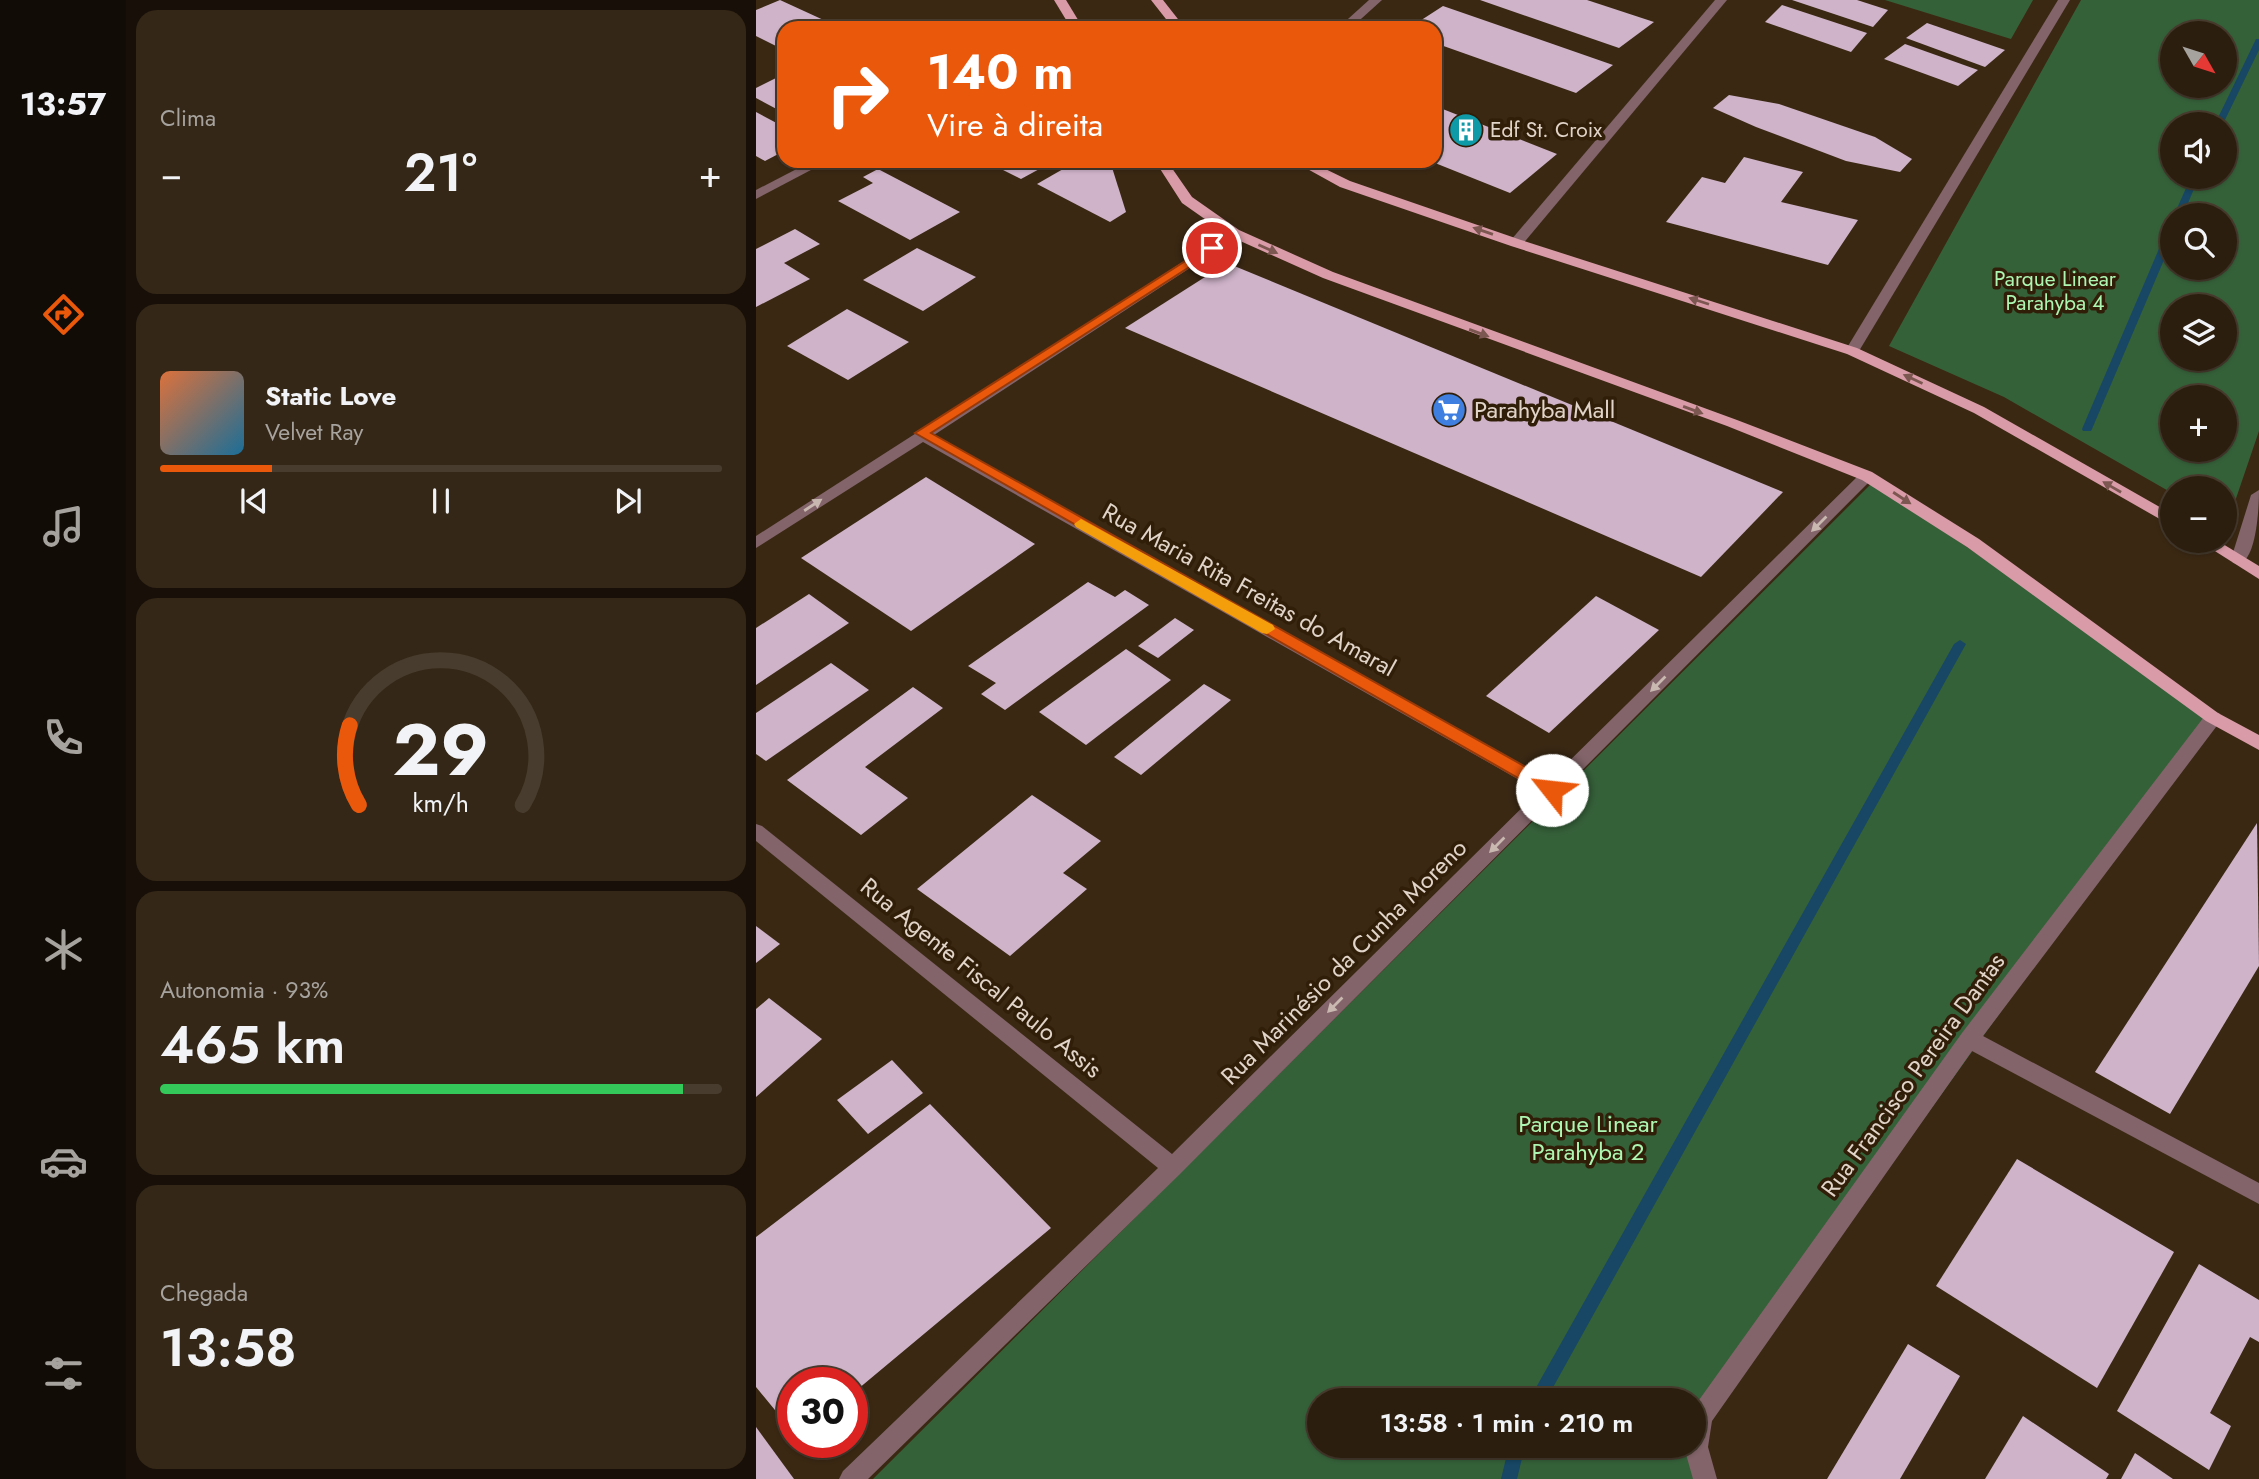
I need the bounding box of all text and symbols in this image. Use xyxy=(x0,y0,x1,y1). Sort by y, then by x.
north arrow xyxy=(2160,21,2236,98)
map controls xyxy=(2160,21,2237,553)
text: 140 m xyxy=(927,37,1073,107)
icon: right xyxy=(812,49,903,140)
text: 13:57 xyxy=(20,81,106,127)
text: Clima xyxy=(160,101,216,135)
text: Vire à direita xyxy=(927,102,1103,148)
building icon: Edf St. Croix xyxy=(1447,111,1485,149)
button: sound xyxy=(2160,112,2237,189)
place label: Edf St. Croix xyxy=(1490,115,1602,145)
text: 21° xyxy=(404,135,477,211)
text: − xyxy=(160,146,182,201)
text: + xyxy=(699,146,722,201)
button: search xyxy=(2160,203,2237,280)
pin xyxy=(1182,218,1242,278)
one-way arrow xyxy=(1472,225,1493,236)
icon: arrive xyxy=(1193,229,1231,267)
one-way arrow xyxy=(1258,243,1279,254)
park label: Parque Linear Parahyba 4 xyxy=(1994,264,2117,318)
icon: directions xyxy=(39,290,88,339)
button: layers xyxy=(2160,294,2237,371)
one-way arrow xyxy=(1689,295,1710,305)
one-way arrow xyxy=(1469,328,1490,339)
one-way arrow xyxy=(1902,373,1923,384)
text: Static Love xyxy=(265,377,397,415)
button: + xyxy=(2160,385,2237,462)
supermarket icon: Parahyba Mall xyxy=(1430,391,1468,429)
place label: Parahyba Mall xyxy=(1474,392,1615,427)
one-way arrow xyxy=(1683,405,1704,416)
text: Velvet Ray xyxy=(265,415,363,449)
button: − xyxy=(2160,476,2237,553)
one-way arrow xyxy=(2103,481,2122,493)
icon: previous xyxy=(235,482,273,520)
icon: pause xyxy=(422,482,460,520)
icon: next xyxy=(609,482,647,520)
one-way arrow xyxy=(1893,491,1912,504)
street label: Rua Maria Rita Freitas do Amaral xyxy=(1096,494,1402,685)
one-way arrow xyxy=(803,499,823,512)
icon: music xyxy=(39,502,88,551)
one-way arrow xyxy=(1811,516,1827,532)
one-way arrow xyxy=(1650,676,1667,692)
text: 29 xyxy=(393,698,489,803)
icon: phone xyxy=(39,713,88,762)
position arrow xyxy=(1515,753,1589,827)
text: km/h xyxy=(413,785,469,821)
street label: Rua Marinésio da Cunha Moreno xyxy=(1213,831,1475,1093)
one-way arrow xyxy=(1489,836,1505,853)
street label: Rua Agente Fiscal Paulo Assis xyxy=(853,869,1110,1086)
icon: climate xyxy=(39,925,88,974)
street label: Rua Francisco Pereira Dantas xyxy=(1812,946,2013,1204)
text: Autonomia · 93% xyxy=(160,973,328,1007)
one-way arrow xyxy=(1327,997,1344,1014)
text: 465 km xyxy=(160,1007,345,1083)
park label: Parque Linear Parahyba 2 xyxy=(1518,1106,1658,1169)
icon: car xyxy=(39,1137,88,1186)
text: Chegada xyxy=(160,1276,248,1310)
text: 13:58 xyxy=(160,1310,297,1386)
icon: filters xyxy=(39,1349,88,1398)
speed limit sign: 30 xyxy=(777,1367,868,1458)
text: 13:58 · 1 min · 210 m xyxy=(1380,1404,1633,1442)

